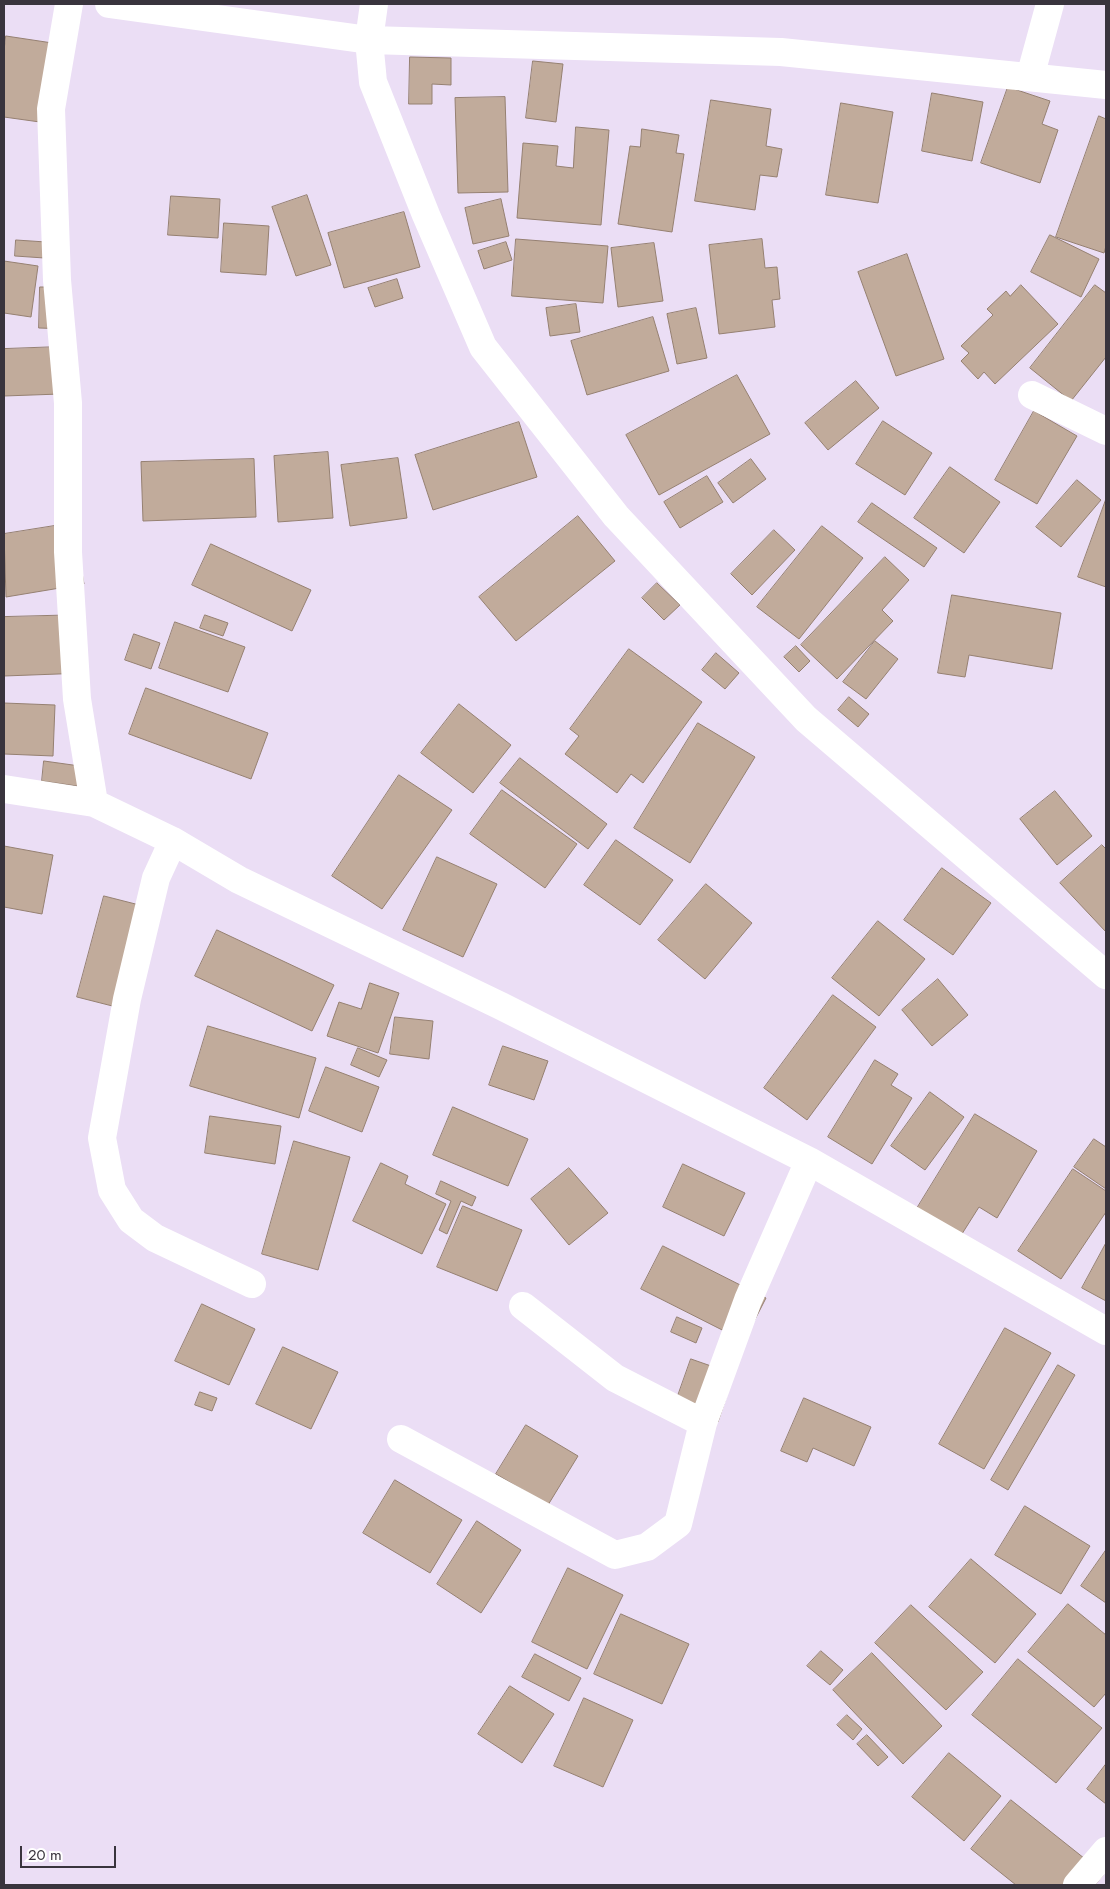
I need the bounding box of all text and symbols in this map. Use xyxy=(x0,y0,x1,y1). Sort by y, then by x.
scale bar xyxy=(22,1836,119,1868)
text: 20 m xyxy=(28,1844,62,1866)

